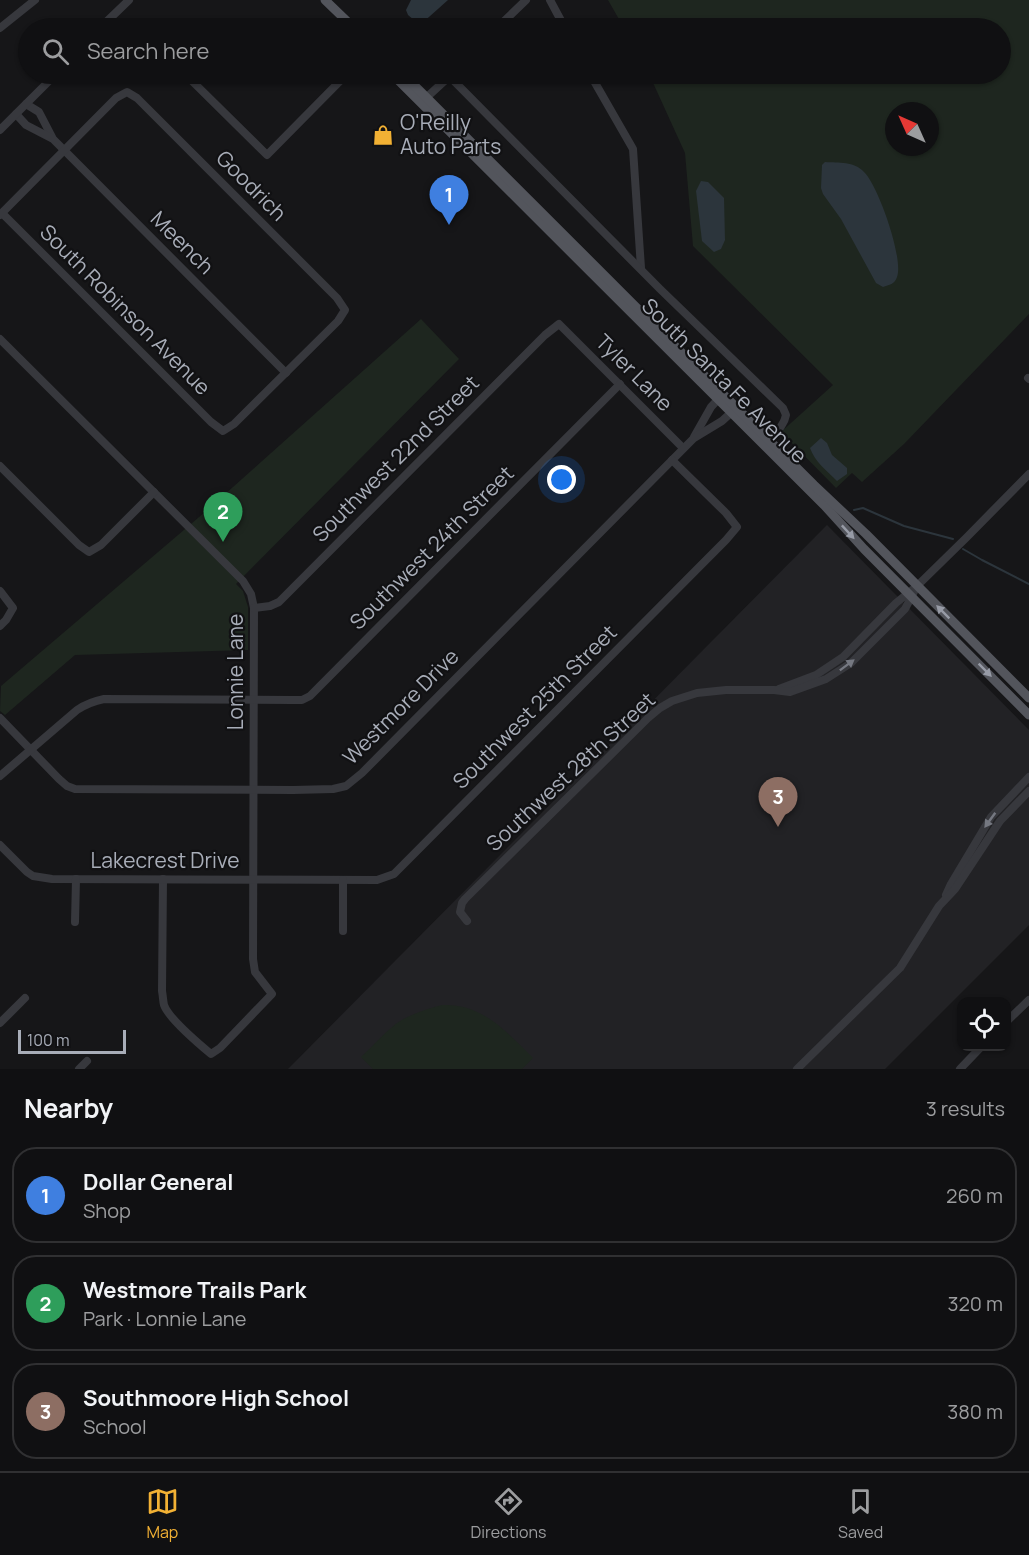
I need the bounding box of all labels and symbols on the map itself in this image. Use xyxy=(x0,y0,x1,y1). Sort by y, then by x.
north arrow xyxy=(885,102,939,156)
place label: O'Reilly Auto Parts xyxy=(400,108,501,160)
shop icon: O'Reilly Auto Parts xyxy=(371,123,395,147)
street label: Goodrich xyxy=(210,144,293,227)
pin: 1 xyxy=(430,176,468,225)
street label: Meench xyxy=(145,205,220,280)
street label: South Robinson Avenue xyxy=(34,218,217,401)
street label: South Santa Fe Avenue xyxy=(636,292,813,469)
street label: Tyler Lane xyxy=(590,328,679,417)
street label: Southwest 22nd Street xyxy=(306,369,485,548)
street label: Southwest 24th Street xyxy=(343,459,519,635)
your location xyxy=(547,465,576,494)
pin: 2 xyxy=(204,492,242,542)
one-way arrow xyxy=(841,524,854,539)
one-way arrow xyxy=(937,606,951,620)
street label: Lonnie Lane xyxy=(221,614,249,730)
street label: Southwest 25th Street xyxy=(446,618,622,794)
street label: Westmore Drive xyxy=(336,642,464,770)
one-way arrow xyxy=(839,659,855,671)
one-way arrow xyxy=(978,663,992,677)
street label: Southwest 28th Street xyxy=(480,686,661,857)
pin: 3 xyxy=(758,778,798,827)
one-way arrow xyxy=(984,813,996,828)
street label: Lakecrest Drive xyxy=(91,846,239,874)
scale bar xyxy=(18,1027,126,1054)

